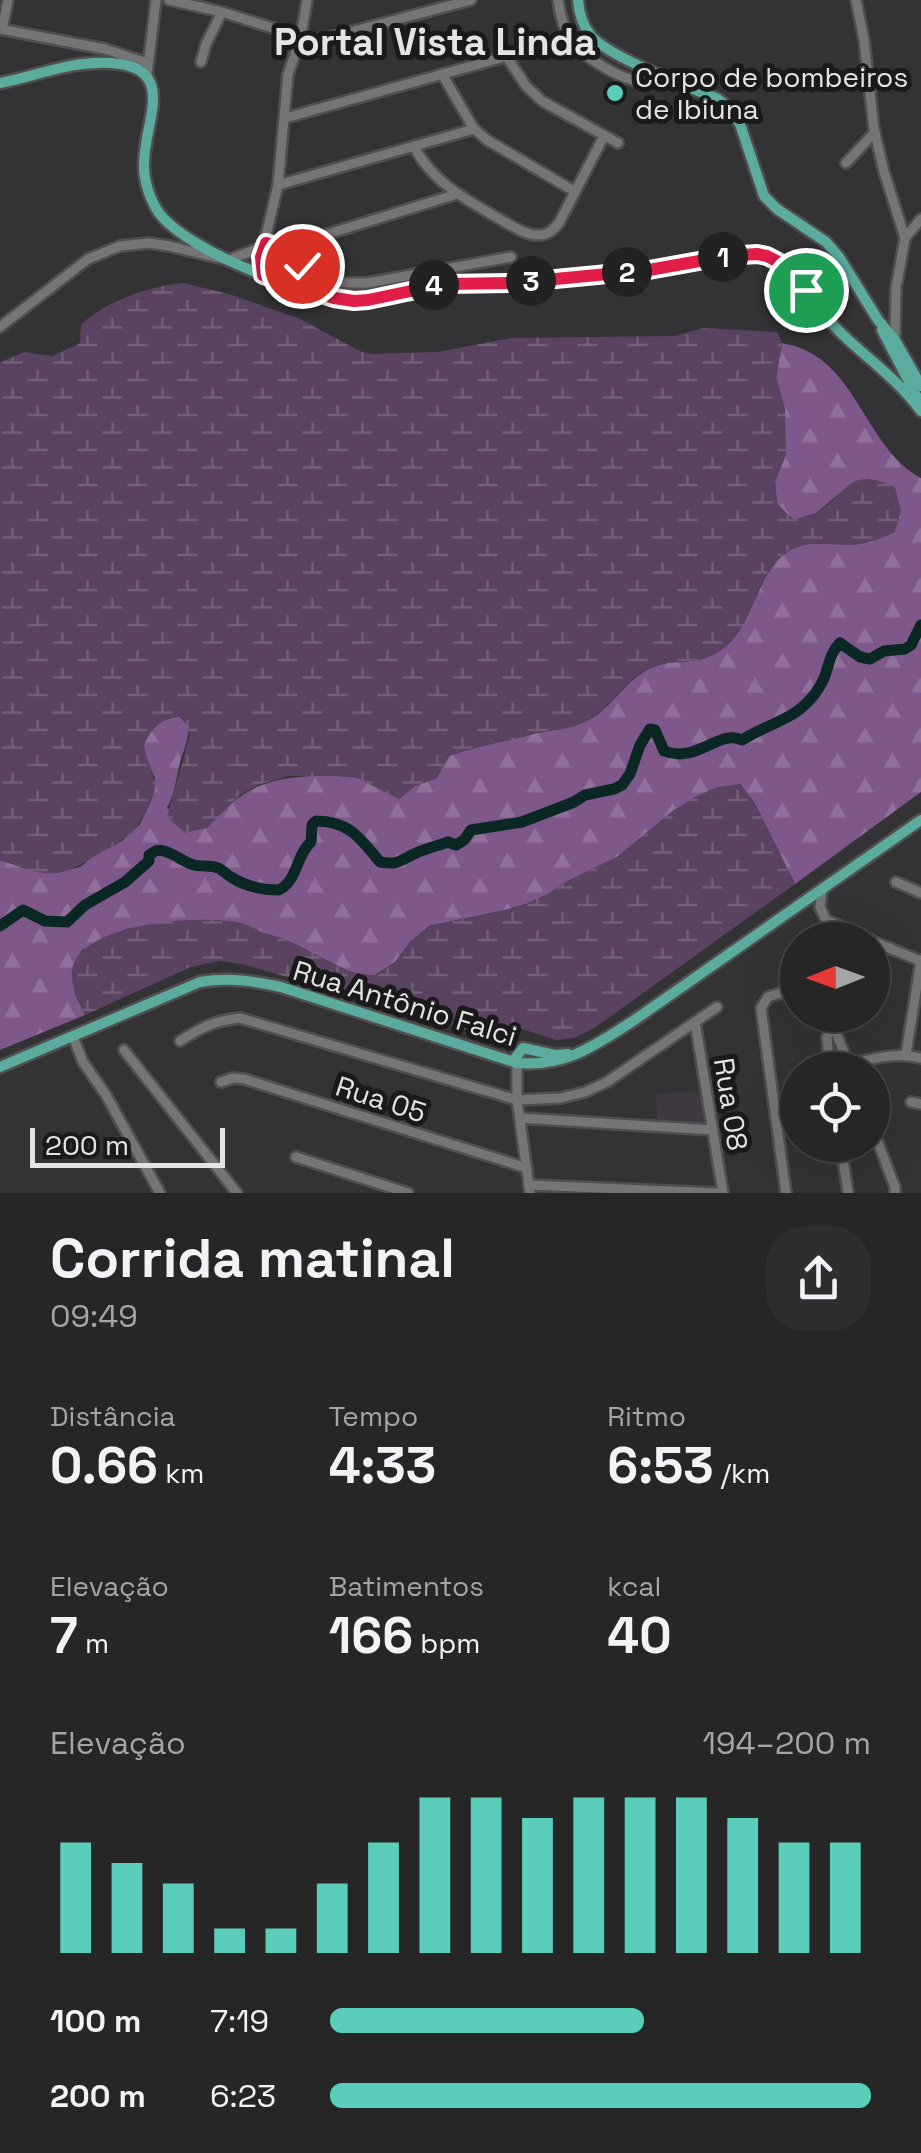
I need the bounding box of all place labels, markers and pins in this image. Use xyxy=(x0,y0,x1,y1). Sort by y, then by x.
place label: Corpo de bombeiros de Ibiuna xyxy=(635,59,908,127)
marker: Corpo de bombeiros de Ibiuna xyxy=(604,82,626,104)
pin xyxy=(260,224,345,309)
pin: 1 xyxy=(698,232,748,282)
pin: 2 xyxy=(602,247,652,297)
pin xyxy=(764,248,849,333)
pin: 3 xyxy=(506,256,556,306)
pin: 4 xyxy=(409,260,459,310)

